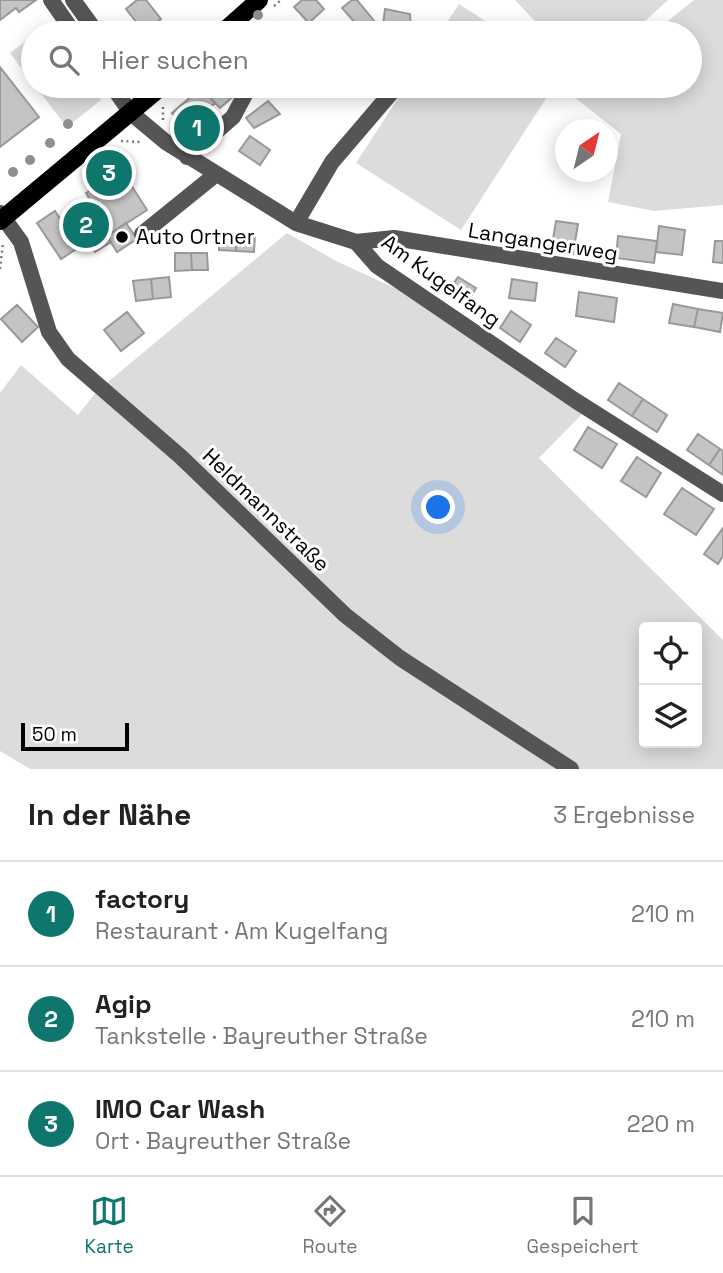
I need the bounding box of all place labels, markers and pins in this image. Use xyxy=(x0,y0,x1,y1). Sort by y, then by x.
pin: 1 xyxy=(174,102,220,154)
pin: 3 xyxy=(86,147,132,199)
pin: 2 xyxy=(63,199,109,251)
place label: Auto Ortner xyxy=(136,223,255,250)
marker: Auto Ortner xyxy=(114,229,130,245)

